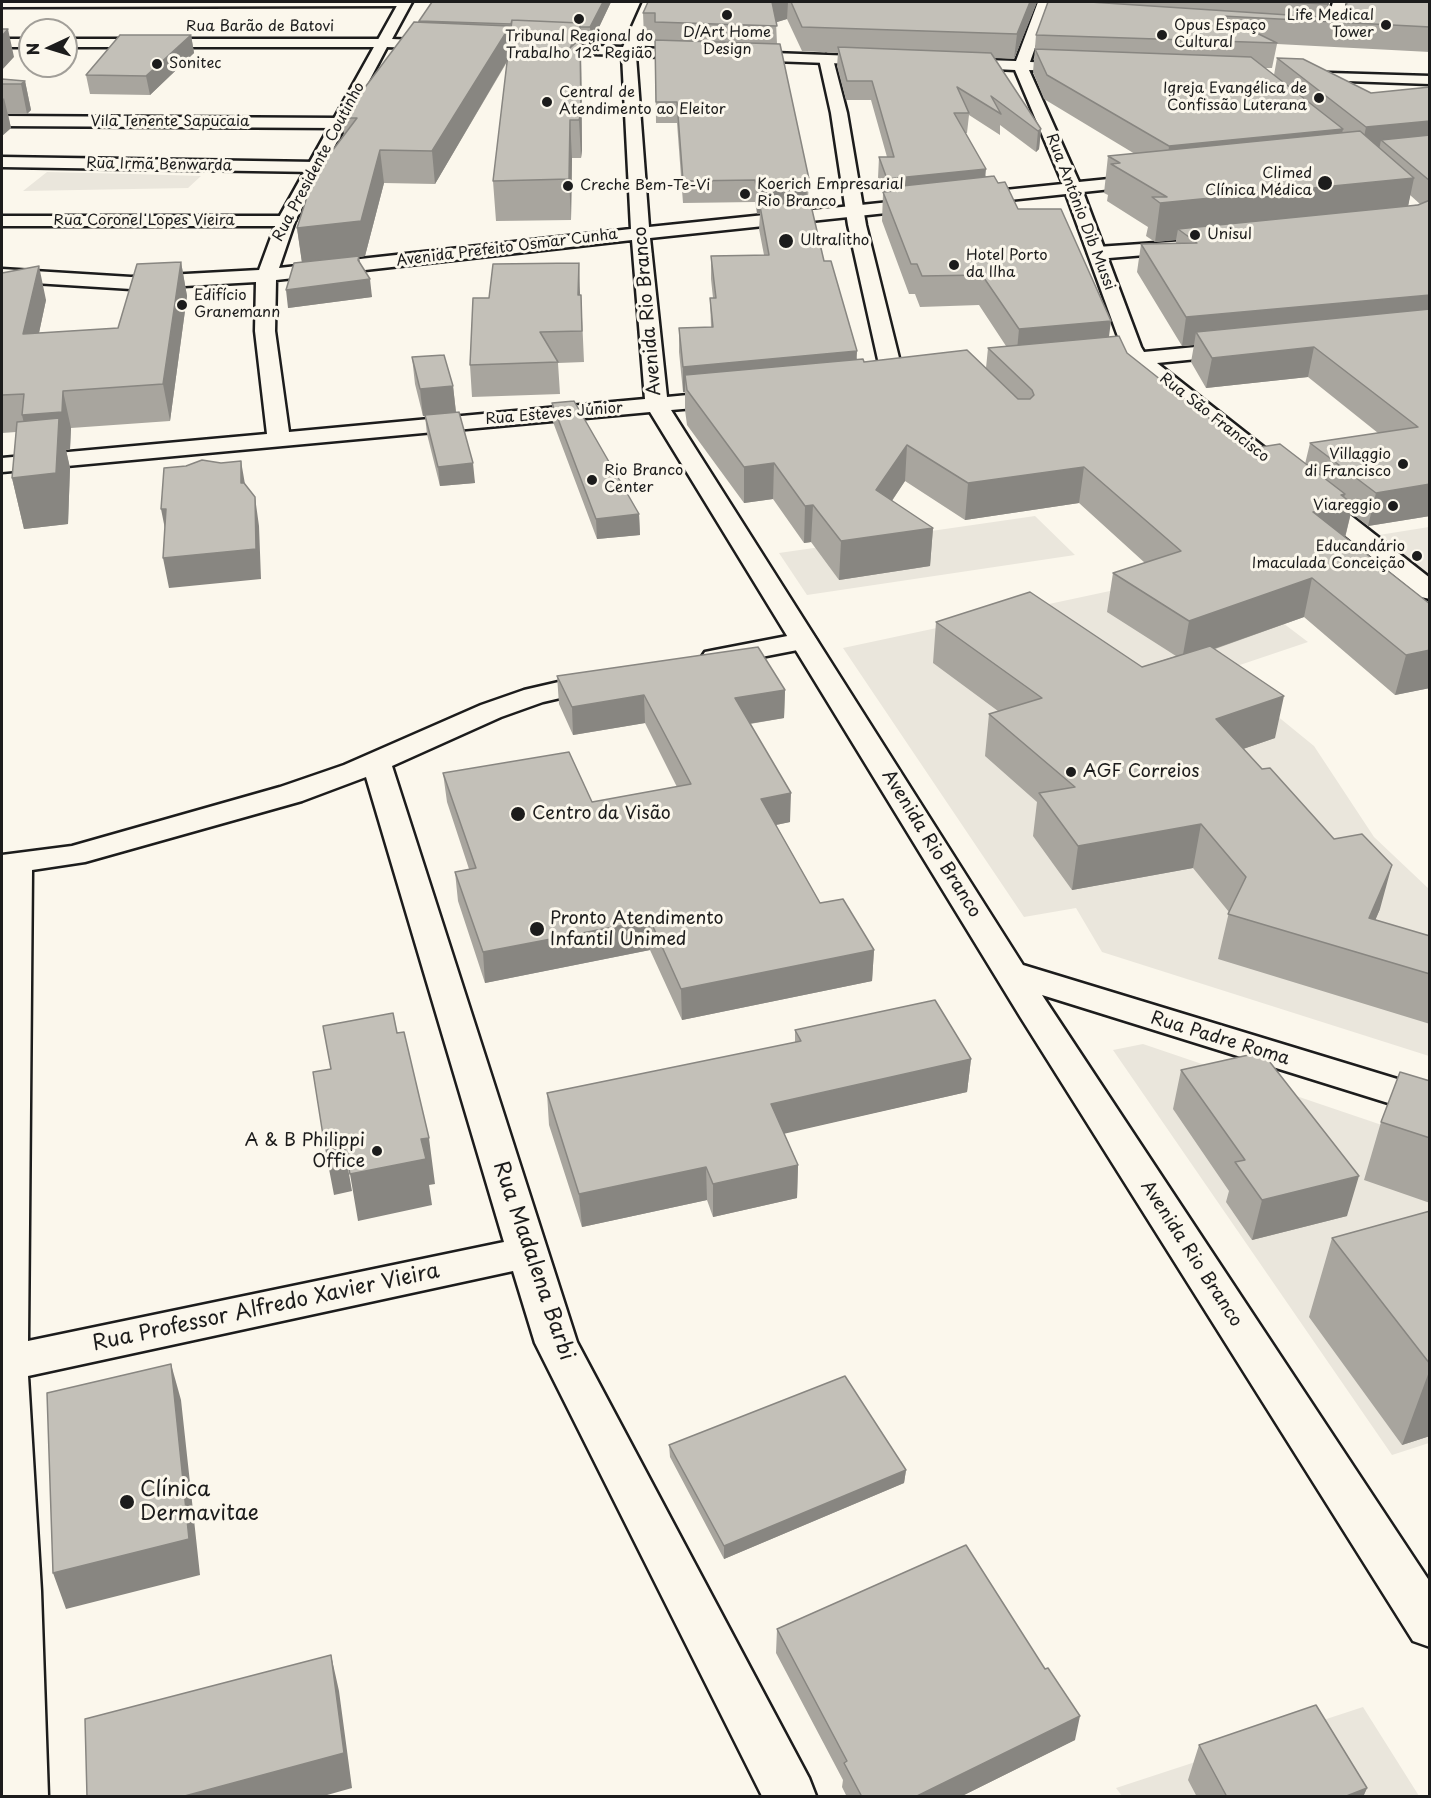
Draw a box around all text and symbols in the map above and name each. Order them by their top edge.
place label: Life Medical Tower [1287,7,1374,42]
marker: D/Art Home Design [720,8,734,22]
marker: Tribunal Regional do Trabalho 12ª Região [572,12,586,26]
place label: Opus Espaço Cultural [1174,17,1266,52]
north arrow [18,18,78,78]
street label: Rua Barão de Batovi [186,18,334,36]
marker: Life Medical Tower [1379,18,1393,32]
place label: D/Art Home Design [683,24,771,59]
place label: Tribunal Regional do Trabalho 12ª Região [505,28,653,63]
marker: Opus Espaço Cultural [1155,28,1169,42]
text: N [20,42,44,56]
place label: Sonitec [169,55,221,73]
marker: Sonitec [150,57,164,71]
street label: Rua Presidente Coutinho [269,79,369,245]
place label: Igreja Evangélica de Confissão Luterana [1163,80,1307,115]
place label: Central de Atendimento ao Eleitor [559,84,726,119]
marker: Igreja Evangélica de Confissão Luterana [1312,91,1326,105]
marker: Central de Atendimento ao Eleitor [540,95,554,109]
street label: Vila Tenente Sapucaia [90,113,250,131]
street label: Rua Antônio Dib Mussi [1042,131,1118,293]
street label: Rua Irmã Benwarda [86,155,232,175]
place label: Climed Clínica Médica [1205,165,1312,200]
marker: Climed Clínica Médica [1316,174,1334,192]
place label: Koerich Empresarial Rio Branco [757,176,904,211]
place label: Creche Bem-Te-Vi [580,177,710,195]
marker: Creche Bem-Te-Vi [561,179,575,193]
marker: Koerich Empresarial Rio Branco [738,187,752,201]
street label: Rua Coronel Lopes Vieira [53,212,235,230]
street label: Avenida Rio Branco [630,225,666,397]
street label: Avenida Prefeito Osmar Cunha [395,226,619,270]
place label: Unisul [1207,226,1252,244]
marker: Unisul [1188,228,1202,242]
marker: Ultralitho [777,232,795,250]
place label: Ultralitho [800,232,869,250]
place label: Hotel Porto da Ilha [966,247,1048,282]
marker: Hotel Porto da Ilha [947,258,961,272]
place label: Edifício Granemann [194,287,280,322]
marker: Edifício Granemann [175,298,189,312]
street label: Rua São Francisco [1156,370,1272,466]
street label: Rua Esteves Júnior [485,399,623,429]
place label: Villaggio di Francisco [1304,446,1391,481]
marker: Villaggio di Francisco [1396,457,1410,471]
place label: Rio Branco Center [604,462,683,497]
marker: Rio Branco Center [585,473,599,487]
place label: Viareggio [1313,497,1381,515]
marker: Viareggio [1386,499,1400,513]
place label: Educandário Imaculada Conceição [1252,538,1405,573]
marker: Educandário Imaculada Conceição [1410,549,1424,563]
place label: AGF Correios [1083,761,1200,783]
marker: AGF Correios [1064,765,1078,779]
street label: Avenida Rio Branco [877,766,985,922]
place label: Centro da Visão [532,803,671,825]
marker: Centro da Visão [509,805,527,823]
place label: Pronto Atendimento Infantil Unimed [550,908,724,950]
marker: Pronto Atendimento Infantil Unimed [528,920,546,938]
street label: Rua Padre Roma [1148,1008,1292,1070]
place label: A & B Philippi Office [245,1130,365,1172]
marker: A & B Philippi Office [370,1144,384,1158]
street label: Rua Madalena Barbi [487,1158,579,1364]
street label: Avenida Rio Branco [1136,1177,1246,1331]
street label: Rua Professor Alfredo Xavier Vieira [90,1259,442,1357]
place label: Clínica Dermavitae [140,1477,259,1527]
marker: Clínica Dermavitae [118,1493,136,1511]

